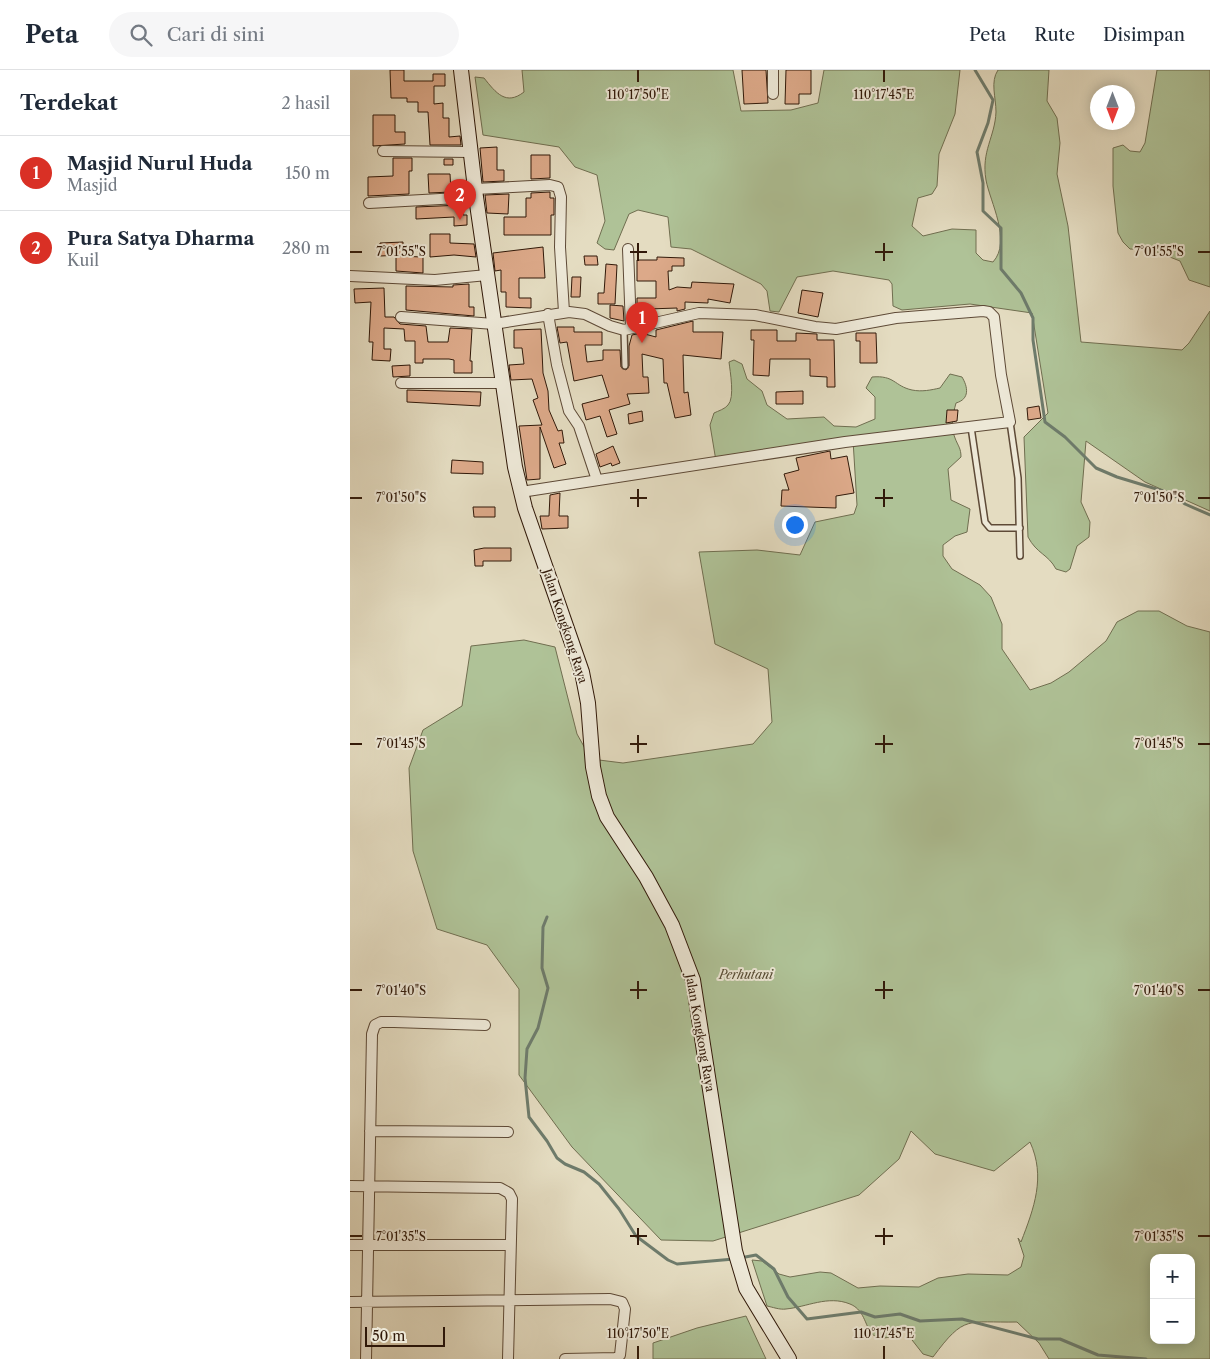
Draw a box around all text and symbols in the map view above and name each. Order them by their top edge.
search box [109,12,459,57]
text: Peta [25,20,79,49]
icon: search [127,21,155,49]
text: Cari di sini [167,23,264,46]
text: Peta [969,24,1006,46]
text: Rute [1034,24,1075,46]
text: Disimpan [1103,24,1185,46]
north arrow [1090,85,1135,130]
text: 110°17'50"E [607,87,669,102]
text: 110°17'45"E [854,87,914,102]
text: Terdekat [20,90,118,115]
text: 2 hasil [281,93,330,113]
text: Masjid Nurul Huda [67,152,253,175]
text: 1 [32,163,40,183]
text: 150 m [285,163,330,183]
text: Masjid [67,175,118,195]
pin: 2 [444,179,476,220]
text: Pura Satya Dharma [67,227,254,250]
text: 2 [31,238,41,258]
text: 280 m [282,238,330,258]
text: 7°01'55"S [376,244,426,259]
text: 7°01'55"S [1134,244,1184,259]
text: Kuil [67,250,99,270]
pin: 1 [626,302,658,343]
text: 7°01'50"S [376,490,426,505]
text: 7°01'50"S [1134,490,1184,505]
your location [782,512,808,538]
street label: Jalan Kongkong Raya [539,565,591,686]
text: 7°01'45"S [376,736,426,751]
text: 7°01'45"S [1134,736,1184,751]
park label: Perhutani [718,967,774,982]
street label: Jalan Kongkong Raya [682,971,718,1094]
text: 7°01'40"S [376,983,426,998]
text: 7°01'40"S [1134,983,1184,998]
text: 7°01'35"S [376,1229,426,1244]
text: 7°01'35"S [1134,1229,1184,1244]
map controls [1150,1254,1195,1344]
button: + [1150,1254,1195,1299]
button: − [1150,1299,1195,1344]
scale bar [365,1324,445,1347]
text: 110°17'50"E [607,1326,669,1341]
text: 110°17'45"E [854,1326,914,1341]
text: 50 m [372,1327,405,1345]

